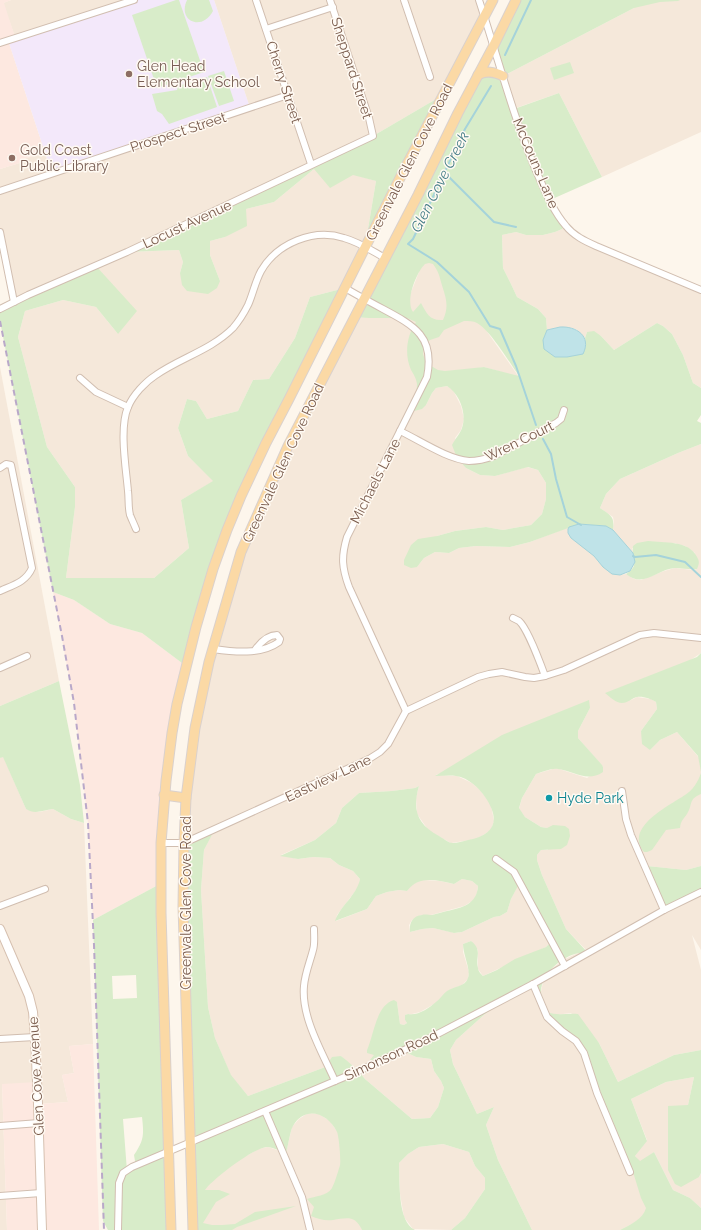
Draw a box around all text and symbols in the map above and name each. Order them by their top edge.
street label: Sheppard Street [328,15,376,121]
street label: Cherry Street [263,39,305,125]
place label: Glen Head Elementary School [137,58,260,90]
marker: Glen Head Elementary School [124,69,134,79]
street label: Greenvale Glen Cove Road [362,81,456,243]
street label: Prospect Street [128,109,228,155]
street label: McCouns Lane [510,115,562,211]
water label: Glen Cove Creek [407,129,473,235]
place label: Gold Coast Public Library [20,142,109,174]
marker: Gold Coast Public Library [7,153,17,163]
street label: Locust Avenue [140,196,234,252]
street label: Greenvale Glen Cove Road [239,381,327,545]
street label: Wren Court [482,417,556,465]
street label: Michaels Lane [347,436,403,526]
street label: Eastview Lane [283,751,373,805]
place label: Hyde Park [557,790,624,806]
marker: Hyde Park [544,793,554,803]
street label: Greenvale Glen Cove Road [178,816,194,990]
street label: Glen Cove Avenue [25,1016,47,1136]
street label: Simonson Road [342,1026,440,1084]

